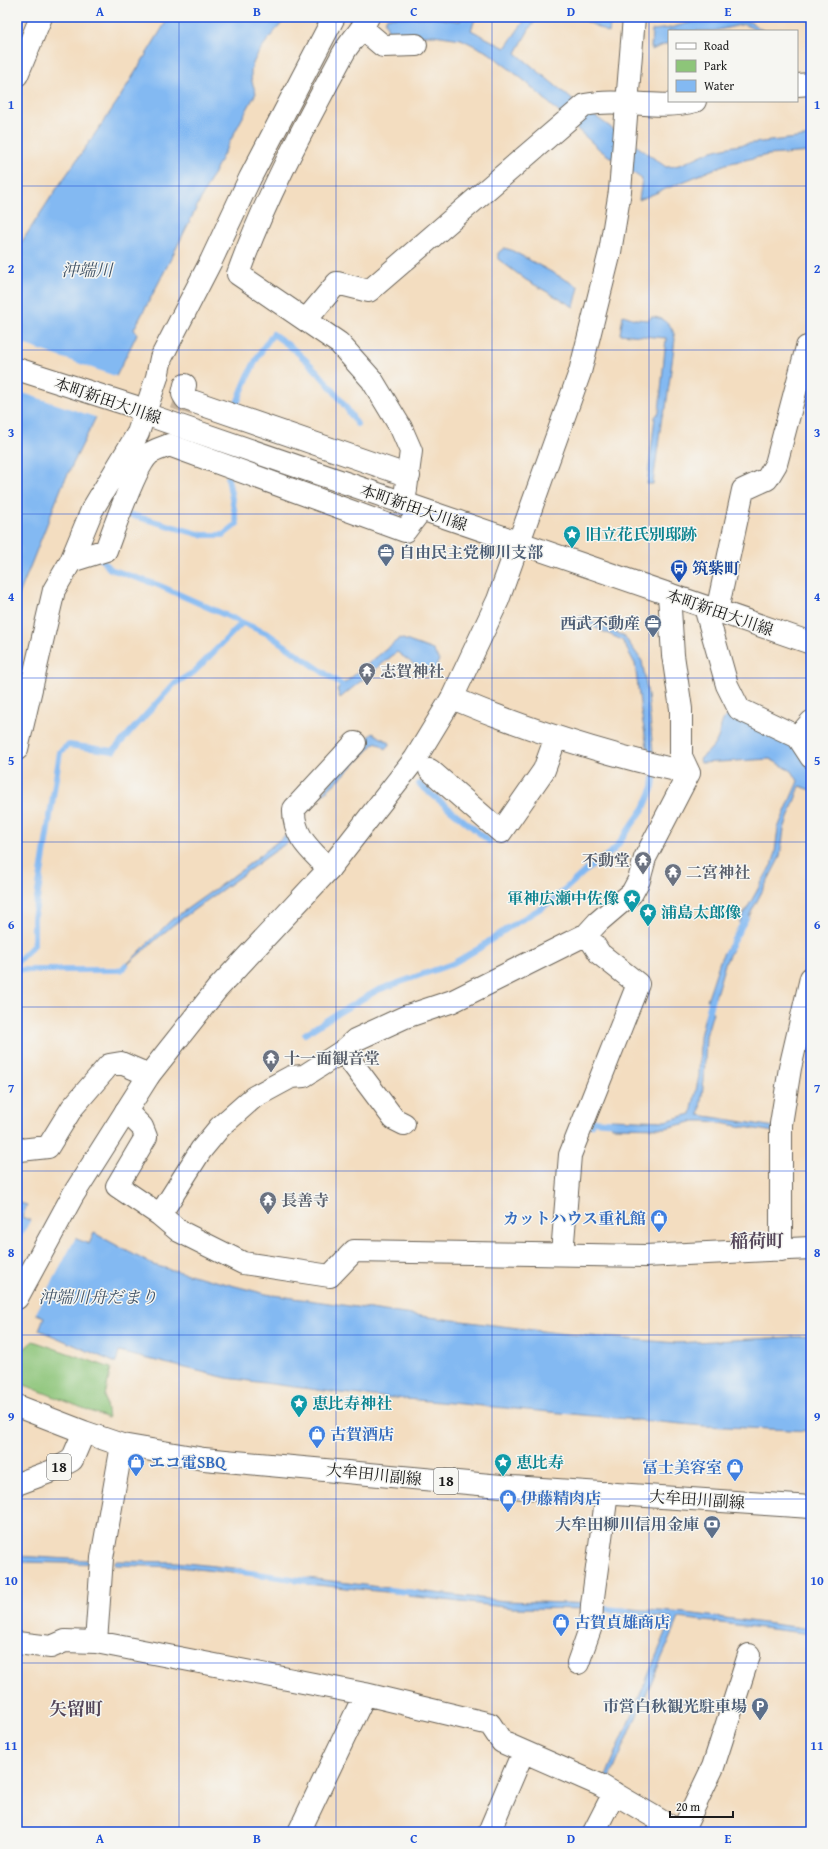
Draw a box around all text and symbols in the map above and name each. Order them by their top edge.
text: A [96,2,105,21]
text: B [253,2,261,21]
text: C [410,2,418,21]
text: D [567,2,575,21]
text: E [725,2,732,21]
legend [668,30,798,102]
text: Road [704,37,730,54]
text: Park [704,57,728,74]
text: Water [704,77,734,94]
text: 1 [8,95,14,114]
text: 1 [814,95,820,114]
water label: 沖端川 [62,257,114,282]
text: 2 [8,259,15,278]
text: 2 [814,259,821,278]
street label: 本町新田大川線 [51,370,165,430]
text: 3 [8,423,14,442]
text: 3 [814,423,820,442]
street label: 本町新田大川線 [357,477,471,537]
place label: 旧立花氏別邸跡 [585,522,697,546]
place icon: 旧立花氏別邸跡 [562,524,582,549]
place label: 自由民主党柳川支部 [399,540,544,564]
office icon: 自由民主党柳川支部 [376,542,396,567]
place label: 筑紫町 [692,556,740,580]
bus stop icon: 筑紫町 [669,558,689,583]
street label: 本町新田大川線 [663,582,777,642]
text: 4 [8,587,15,606]
text: 4 [814,587,821,606]
place label: 西武不動産 [560,611,640,635]
office icon: 西武不動産 [643,613,663,638]
place label: 志賀神社 [380,659,444,683]
temple icon: 志賀神社 [357,661,377,686]
text: 5 [8,751,15,770]
text: 5 [814,751,821,770]
place label: 不動堂 [582,848,630,872]
temple icon: 不動堂 [633,850,653,875]
place label: 二宮神社 [686,860,750,884]
temple icon: 二宮神社 [663,862,683,887]
place label: 軍神広瀬中佐像 [507,886,619,910]
place icon: 軍神広瀬中佐像 [622,888,642,913]
place label: 浦島太郎像 [661,900,741,924]
place icon: 浦島太郎像 [638,902,658,927]
text: 6 [8,915,15,934]
text: 6 [814,915,821,934]
place label: 十一面観音堂 [284,1046,380,1070]
temple icon: 十一面観音堂 [261,1048,281,1073]
text: 7 [8,1079,15,1098]
text: 7 [814,1079,821,1098]
place label: 長善寺 [281,1188,329,1212]
temple icon: 長善寺 [258,1190,278,1215]
place label: カットハウス重礼館 [503,1206,646,1230]
shop icon: カットハウス重礼館 [649,1208,669,1233]
district label: 稲荷町 [730,1227,784,1254]
text: 8 [8,1243,15,1262]
text: 8 [814,1243,821,1262]
water label: 沖端川舟だまり [39,1284,158,1309]
place label: 恵比寿神社 [312,1391,392,1415]
place icon: 恵比寿神社 [289,1393,309,1418]
text: 9 [8,1407,15,1426]
text: 9 [814,1407,821,1426]
place label: 古賀酒店 [330,1422,394,1446]
shop icon: 古賀酒店 [307,1424,327,1449]
place label: エコ電SBQ [149,1450,227,1474]
place label: 恵比寿 [516,1450,564,1474]
shop icon: エコ電SBQ [126,1452,146,1477]
place icon: 恵比寿 [493,1452,513,1477]
road number: 18 [47,1454,71,1480]
place label: 冨士美容室 [642,1455,722,1479]
street label: 大牟田川副線 [325,1457,423,1491]
shop icon: 冨士美容室 [725,1457,745,1482]
road number: 18 [434,1468,458,1494]
street label: 大牟田川副線 [648,1484,746,1514]
place label: 伊藤精肉店 [521,1486,601,1510]
shop icon: 伊藤精肉店 [498,1488,518,1513]
place label: 大牟田柳川信用金庫 [555,1512,699,1536]
bank icon: 大牟田柳川信用金庫 [702,1514,722,1539]
text: 10 [4,1571,18,1590]
text: 10 [810,1571,824,1590]
place label: 古賀貞雄商店 [574,1610,670,1634]
shop icon: 古賀貞雄商店 [551,1612,571,1637]
place label: 市営白秋観光駐車場 [603,1694,747,1718]
district label: 矢留町 [49,1695,103,1722]
parking icon: 市営白秋観光駐車場 [750,1696,770,1721]
text: 11 [4,1736,18,1755]
text: 11 [810,1736,824,1755]
scale bar [670,1793,733,1819]
text: 20 m [676,1798,700,1815]
text: A [96,1829,105,1848]
text: B [253,1829,261,1848]
text: C [410,1829,418,1848]
text: D [567,1829,575,1848]
text: E [725,1829,732,1848]

